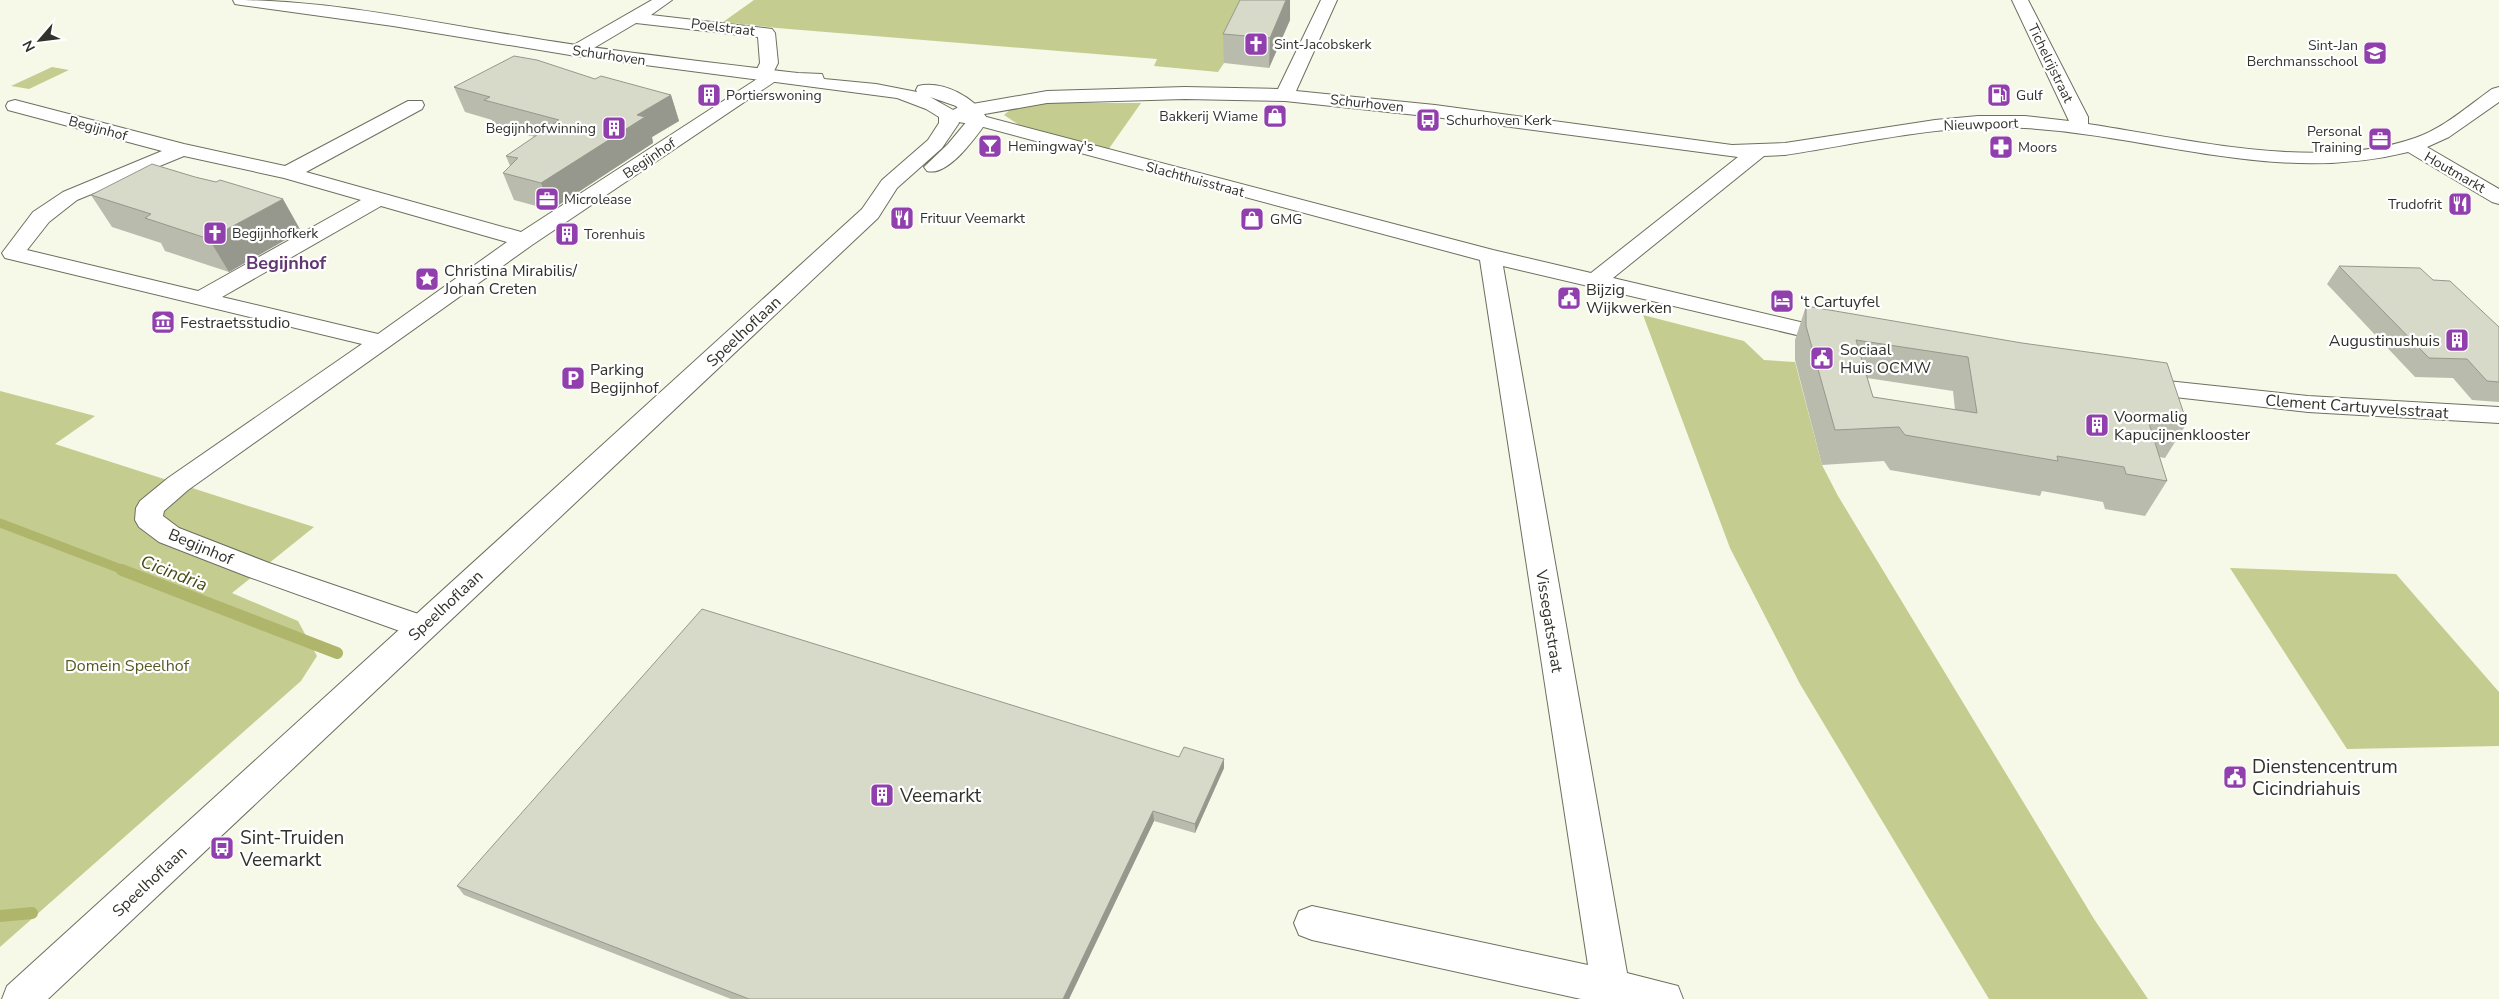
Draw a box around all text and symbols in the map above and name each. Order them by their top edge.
street label: Poelstraat [690,14,756,41]
north arrow [15,15,65,65]
street label: Tichelrijstraat [2023,21,2078,106]
church icon: Sint-Jacobskerk [1243,31,1269,57]
place label: Sint-Jacobskerk [1274,35,1372,54]
place label: Sint-Jan Berchmansschool [2247,36,2359,71]
text: N [18,37,40,55]
school or university icon: Sint-Jan Berchmansschool [2362,40,2388,66]
street label: Schurhoven [571,41,647,70]
building icon: Portierswoning [696,82,722,108]
fuel station icon: Gulf [1986,82,2012,108]
place label: Portierswoning [726,86,822,105]
place label: Gulf [2016,86,2043,105]
street label: Schurhoven [1329,90,1405,117]
shop icon: Bakkerij Wiame [1262,103,1288,129]
place label: Bakkerij Wiame [1159,107,1258,126]
bus stop icon: Schurhoven Kerk [1415,107,1441,133]
place label: Schurhoven Kerk [1446,111,1553,130]
street label: Begijnhof [66,112,130,146]
street label: Nieuwpoort [1943,114,2019,135]
building icon: Begijnhofwinning [601,115,627,141]
place label: Begijnhofwinning [486,119,596,138]
place label: Personal Training [2307,122,2363,157]
office icon: Personal Training [2367,126,2393,152]
bar icon: Hemingway's [977,133,1003,159]
street label: Begijnhof [619,134,680,183]
pharmacy icon: Moors [1988,134,2014,160]
place label: Hemingway's [1008,137,1094,156]
place label: Moors [2018,138,2057,157]
street label: Houtmarkt [2421,147,2489,198]
street label: Slachthuisstraat [1143,157,1246,202]
office icon: Microlease [534,186,560,212]
place label: Microlease [564,190,632,209]
restaurant icon: Trudofrit [2447,191,2473,217]
place label: Trudofrit [2388,195,2442,214]
restaurant icon: Frituur Veemarkt [889,205,915,231]
shop icon: GMG [1239,206,1265,232]
place label: Frituur Veemarkt [920,209,1025,228]
place label: GMG [1270,210,1302,229]
church icon: Begijnhofkerk [202,220,228,246]
building icon: Torenhuis [554,221,580,247]
place label: Begijnhofkerk [232,224,319,243]
place label: Torenhuis [584,225,646,244]
district label: Begijnhof [246,251,327,275]
place label: Christina Mirabilis/ Johan Creten [443,260,578,300]
place icon: Christina Mirabilis/ Johan Creten [414,266,440,292]
place label: Bijzig Wijkwerken [1586,279,1672,319]
public building icon: Bijzig Wijkwerken [1556,285,1582,311]
hotel icon: ‘t Cartuyfel [1769,288,1795,314]
street label: Speelhoflaan [701,291,786,372]
place label: ‘t Cartuyfel [1800,291,1880,313]
museum icon: Festraetsstudio [150,309,176,335]
place label: Festraetsstudio [180,312,290,334]
building icon: Augustinushuis [2444,327,2470,353]
place label: Augustinushuis [2329,330,2440,352]
place label: Sociaal Huis OCMW [1840,339,1931,379]
public building icon: Sociaal Huis OCMW [1809,345,1835,371]
place label: Parking Begijnhof [590,359,659,399]
parking icon: Parking Begijnhof [560,365,586,391]
street label: Clement Cartuyvelsstraat [2265,390,2450,424]
place label: Voormalig Kapucijnenklooster [2113,406,2250,446]
building icon: Voormalig Kapucijnenklooster [2084,412,2110,438]
street label: Begijnhof [165,523,237,571]
water label: Cicindria [137,549,211,597]
street label: Speelhoflaan [403,565,488,646]
street label: Vissegatstraat [1530,567,1568,674]
park label: Domein Speelhof [65,655,190,677]
place label: Dienstencentrum Cicindriahuis [2252,754,2398,802]
public building icon: Dienstencentrum Cicindriahuis [2222,764,2248,790]
building icon: Veemarkt [869,782,895,808]
place label: Veemarkt [899,783,982,809]
place label: Sint-Truiden Veemarkt [239,825,344,873]
bus stop icon: Sint-Truiden Veemarkt [209,835,235,861]
street label: Speelhoflaan [107,841,192,922]

